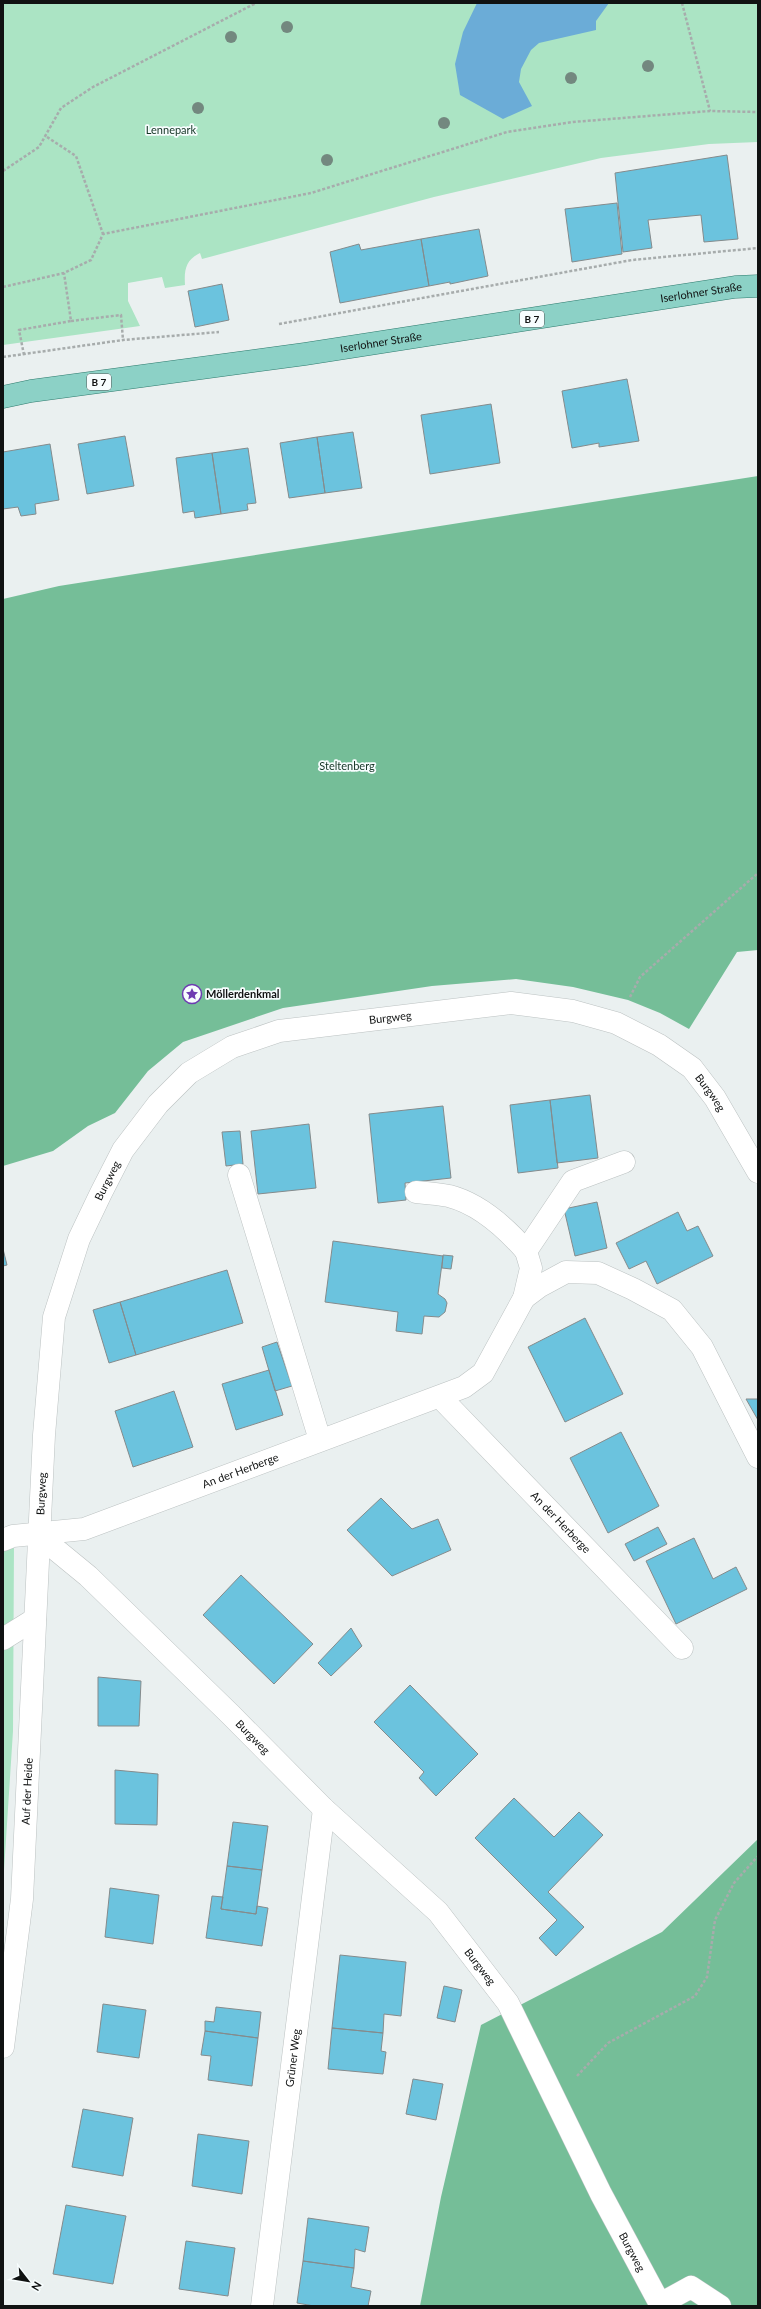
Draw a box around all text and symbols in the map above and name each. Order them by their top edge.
park label: Lennepark [146,123,197,136]
street label: Iserlohner Straße [659,280,742,305]
road number: B 7 [520,311,544,327]
street label: Iserlohner Straße [339,329,423,354]
road number: B 7 [87,374,111,390]
park label: Steltenberg [319,759,375,772]
place icon: Möllerdenkmal [181,983,203,1005]
place label: Möllerdenkmal [206,987,280,1000]
street label: Burgweg [368,1008,413,1026]
street label: Burgweg [693,1071,728,1114]
street label: Burgweg [91,1158,123,1202]
street label: An der Herberge [200,1450,280,1490]
street label: Burgweg [33,1472,48,1515]
street label: An der Herberge [529,1488,594,1555]
street label: Burgweg [233,1717,273,1757]
street label: Auf der Heide [19,1757,35,1825]
street label: Burgweg [462,1945,499,1988]
street label: Grüner Weg [282,2028,303,2088]
street label: Burgweg [617,2230,649,2274]
north arrow [8,2261,48,2301]
text: N [29,2279,45,2293]

